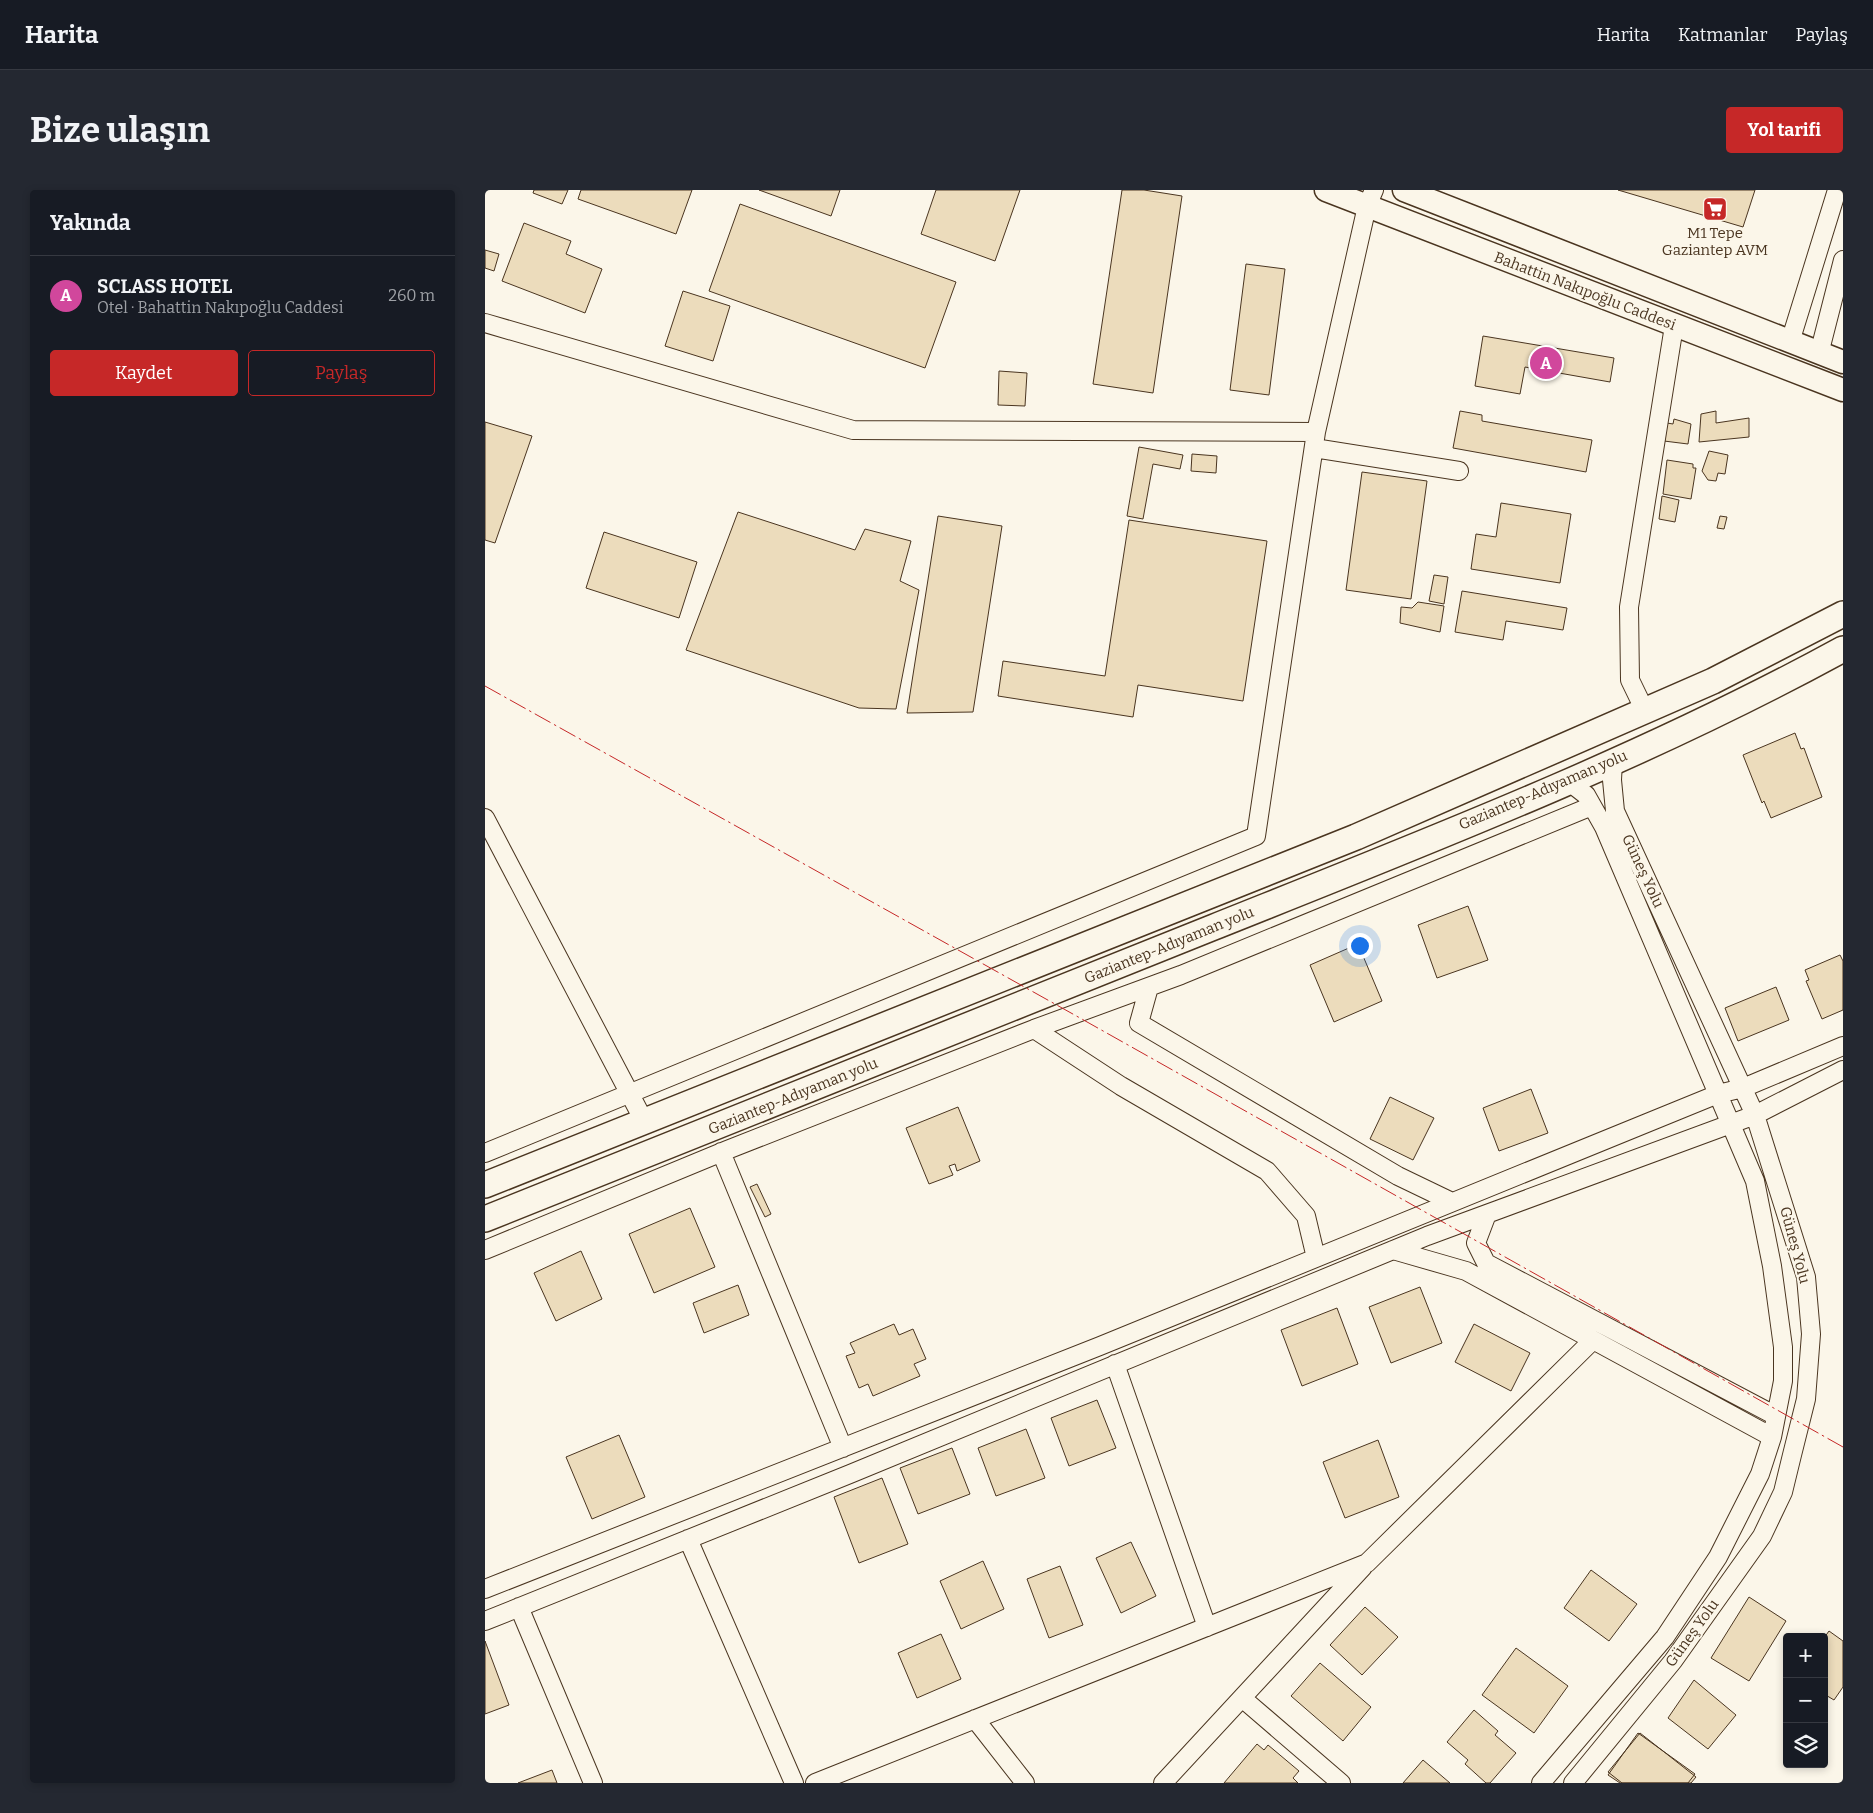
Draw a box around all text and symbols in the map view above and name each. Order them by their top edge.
text: Harita [25,21,99,49]
text: Harita [1597,24,1650,46]
text: Katmanlar [1678,24,1767,46]
text: Paylaş [1795,24,1848,46]
button: Yol tarifi [1726,107,1843,153]
text: Bize ulaşın [30,109,210,151]
supermarket icon: M1 Tepe Gaziantep AVM [1702,196,1728,222]
text: Yakında [50,210,131,236]
place label: M1 Tepe Gaziantep AVM [1662,224,1768,259]
street label: Bahattin Nakıpoğlu Caddesi [1492,248,1679,334]
text: SCLASS HOTEL [97,275,232,298]
text: A [60,286,72,305]
text: 260 m [388,286,435,305]
text: Otel · Bahattin Nakıpoğlu Caddesi [97,298,343,317]
pin: A [1530,344,1562,382]
button: Kaydet [50,350,238,396]
button: Paylaş [248,350,435,396]
street label: Gaziantep-Adıyaman yolu [1456,746,1630,834]
street label: Güneş Yolu [1618,831,1668,911]
street label: Gaziantep-Adıyaman yolu [1082,903,1256,987]
your location [1347,933,1373,959]
street label: Gaziantep-Adıyaman yolu [706,1054,880,1138]
street label: Güneş Yolu [1776,1205,1814,1285]
street label: Güneş Yolu [1662,1596,1722,1670]
map controls [1783,1633,1828,1768]
button: + [1783,1633,1828,1678]
button: − [1783,1678,1828,1723]
button: layers [1783,1723,1828,1768]

